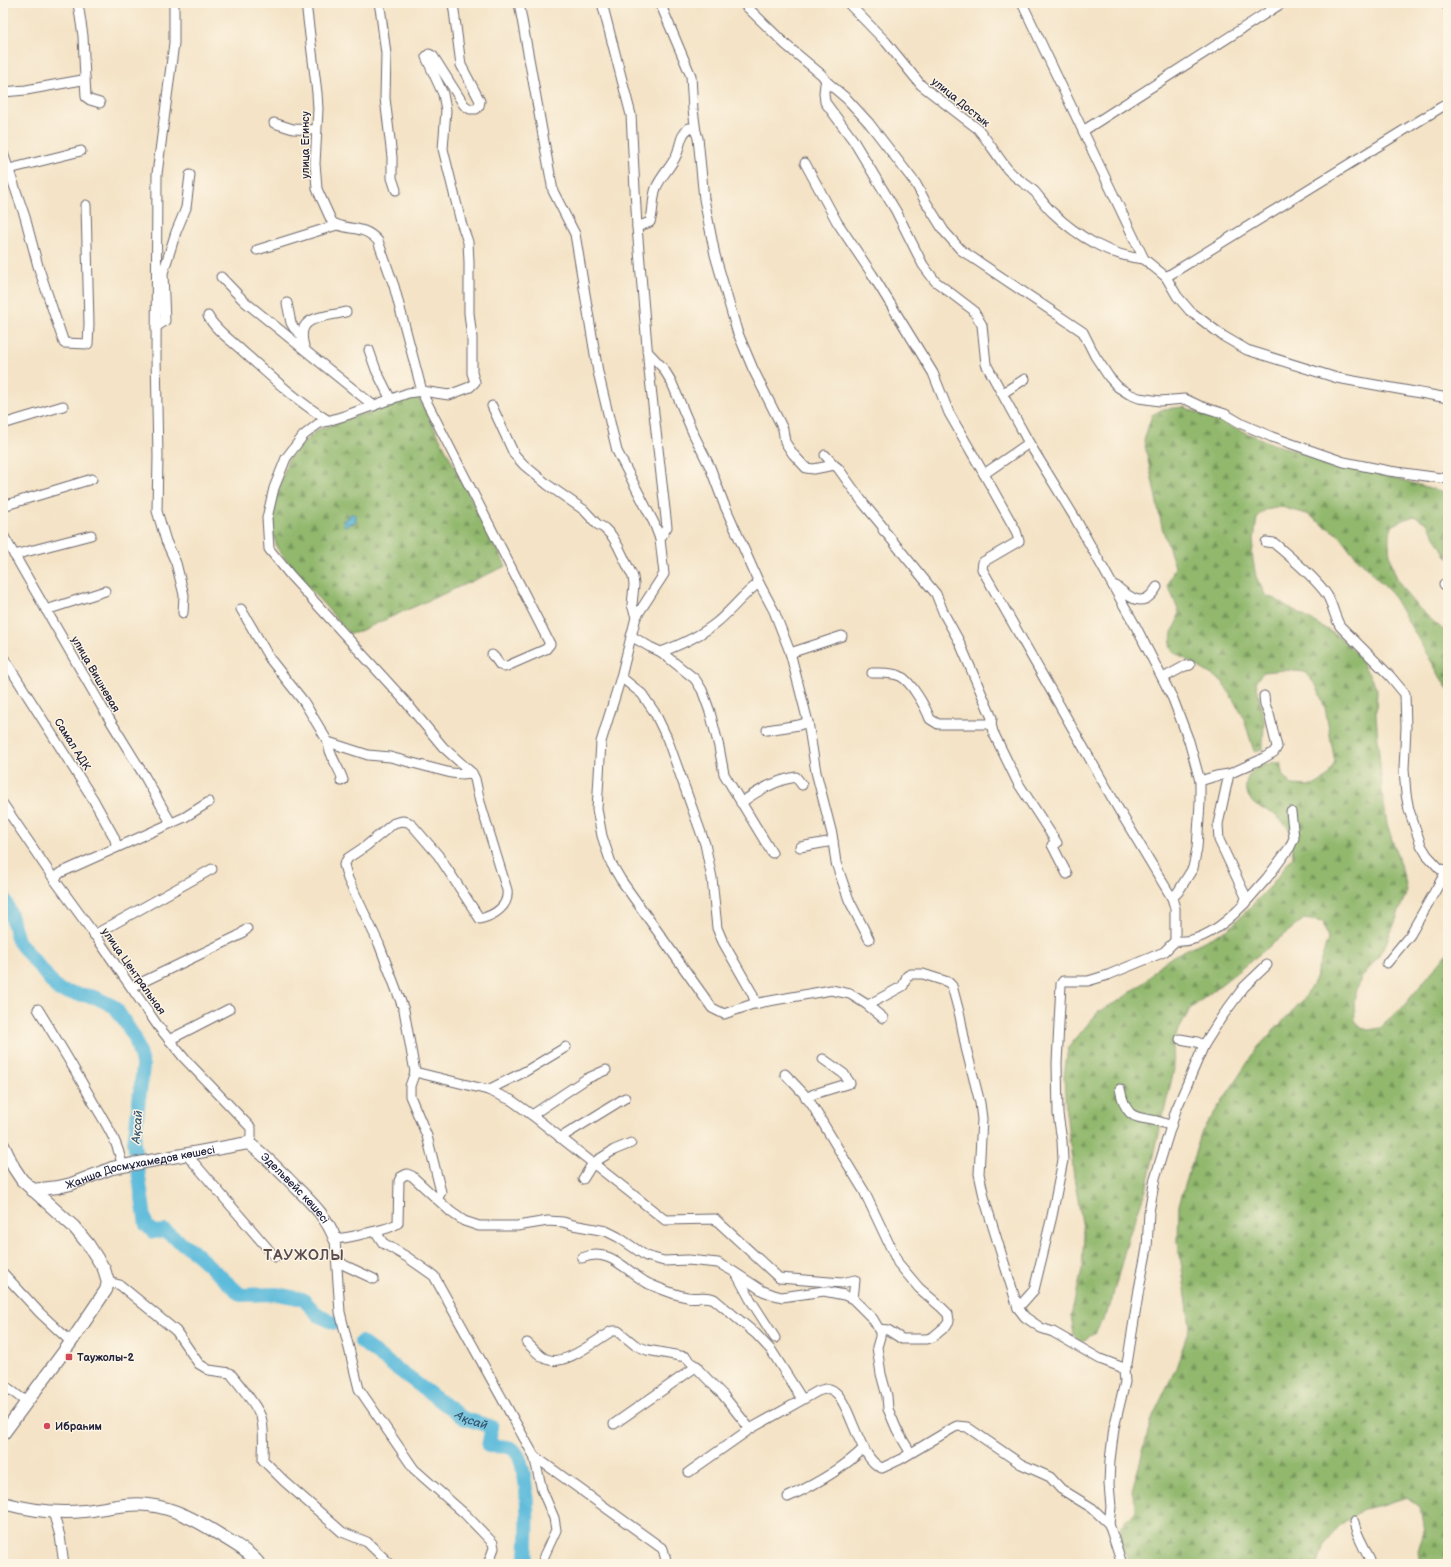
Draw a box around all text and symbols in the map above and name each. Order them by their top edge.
street label: улица Достык [929,75,993,130]
street label: улица Егинсу [299,111,312,179]
street label: улица Вишневая [69,634,123,715]
street label: Самал АДК [52,716,94,773]
street label: улица Центральная [99,926,168,1017]
water label: Ақсай [128,1110,146,1145]
street label: Жанша Досмұхамедов көшесі [64,1143,216,1192]
street label: Эдельвейс көшесі [258,1150,332,1226]
district label: ТАУЖОЛЫ [263,1246,345,1265]
place label: Таужолы-2 [77,1351,135,1364]
marker: Таужолы-2 [64,1352,74,1362]
water label: Ақсай [451,1407,489,1433]
place label: Ибраһим [55,1420,102,1433]
marker: Ибраһим [42,1421,52,1431]

